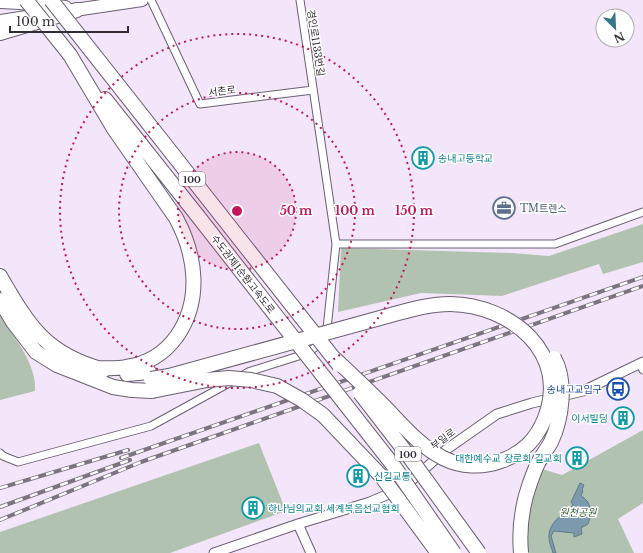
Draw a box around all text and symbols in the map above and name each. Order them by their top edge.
scale bar [10,8,128,34]
north arrow [595,8,635,48]
street label: 경인로1133번길 [304,9,328,77]
text: 100 m [16,14,55,29]
text: N [611,29,627,46]
street label: 서촌로 [208,83,236,99]
building icon: 송내고등학교 [410,145,436,171]
place label: 송내고등학교 [438,152,493,165]
road number: 100 [179,172,205,186]
office icon: TM트렌스 [491,195,517,221]
place label: TM트렌스 [520,202,567,215]
text: 50 m [280,203,313,218]
text: 100 m [335,203,376,218]
text: 150 m [395,203,434,218]
centre of rings [230,204,244,218]
street label: 수도권제1순환고속도로 [208,232,278,316]
bus stop icon: 송내고교입구 [605,376,631,402]
place label: 송내고교입구 [547,383,602,396]
building icon: 이서빌딩 [610,405,636,431]
place label: 이서빌딩 [571,412,608,425]
street label: 부일로 [428,426,458,452]
building icon: 대한예수교 장로회 길교회 [564,445,590,471]
road number: 100 [395,447,421,461]
place label: 대한예수교 장로회 길교회 [455,452,562,465]
building icon: 신길교통 [345,463,371,489]
place label: 신길교통 [374,470,411,483]
building icon: 하나님의교회 세계복음선교협회 [240,495,266,521]
place label: 하나님의교회 세계복음선교협회 [268,502,400,515]
park label: 원천공원 [560,506,597,519]

